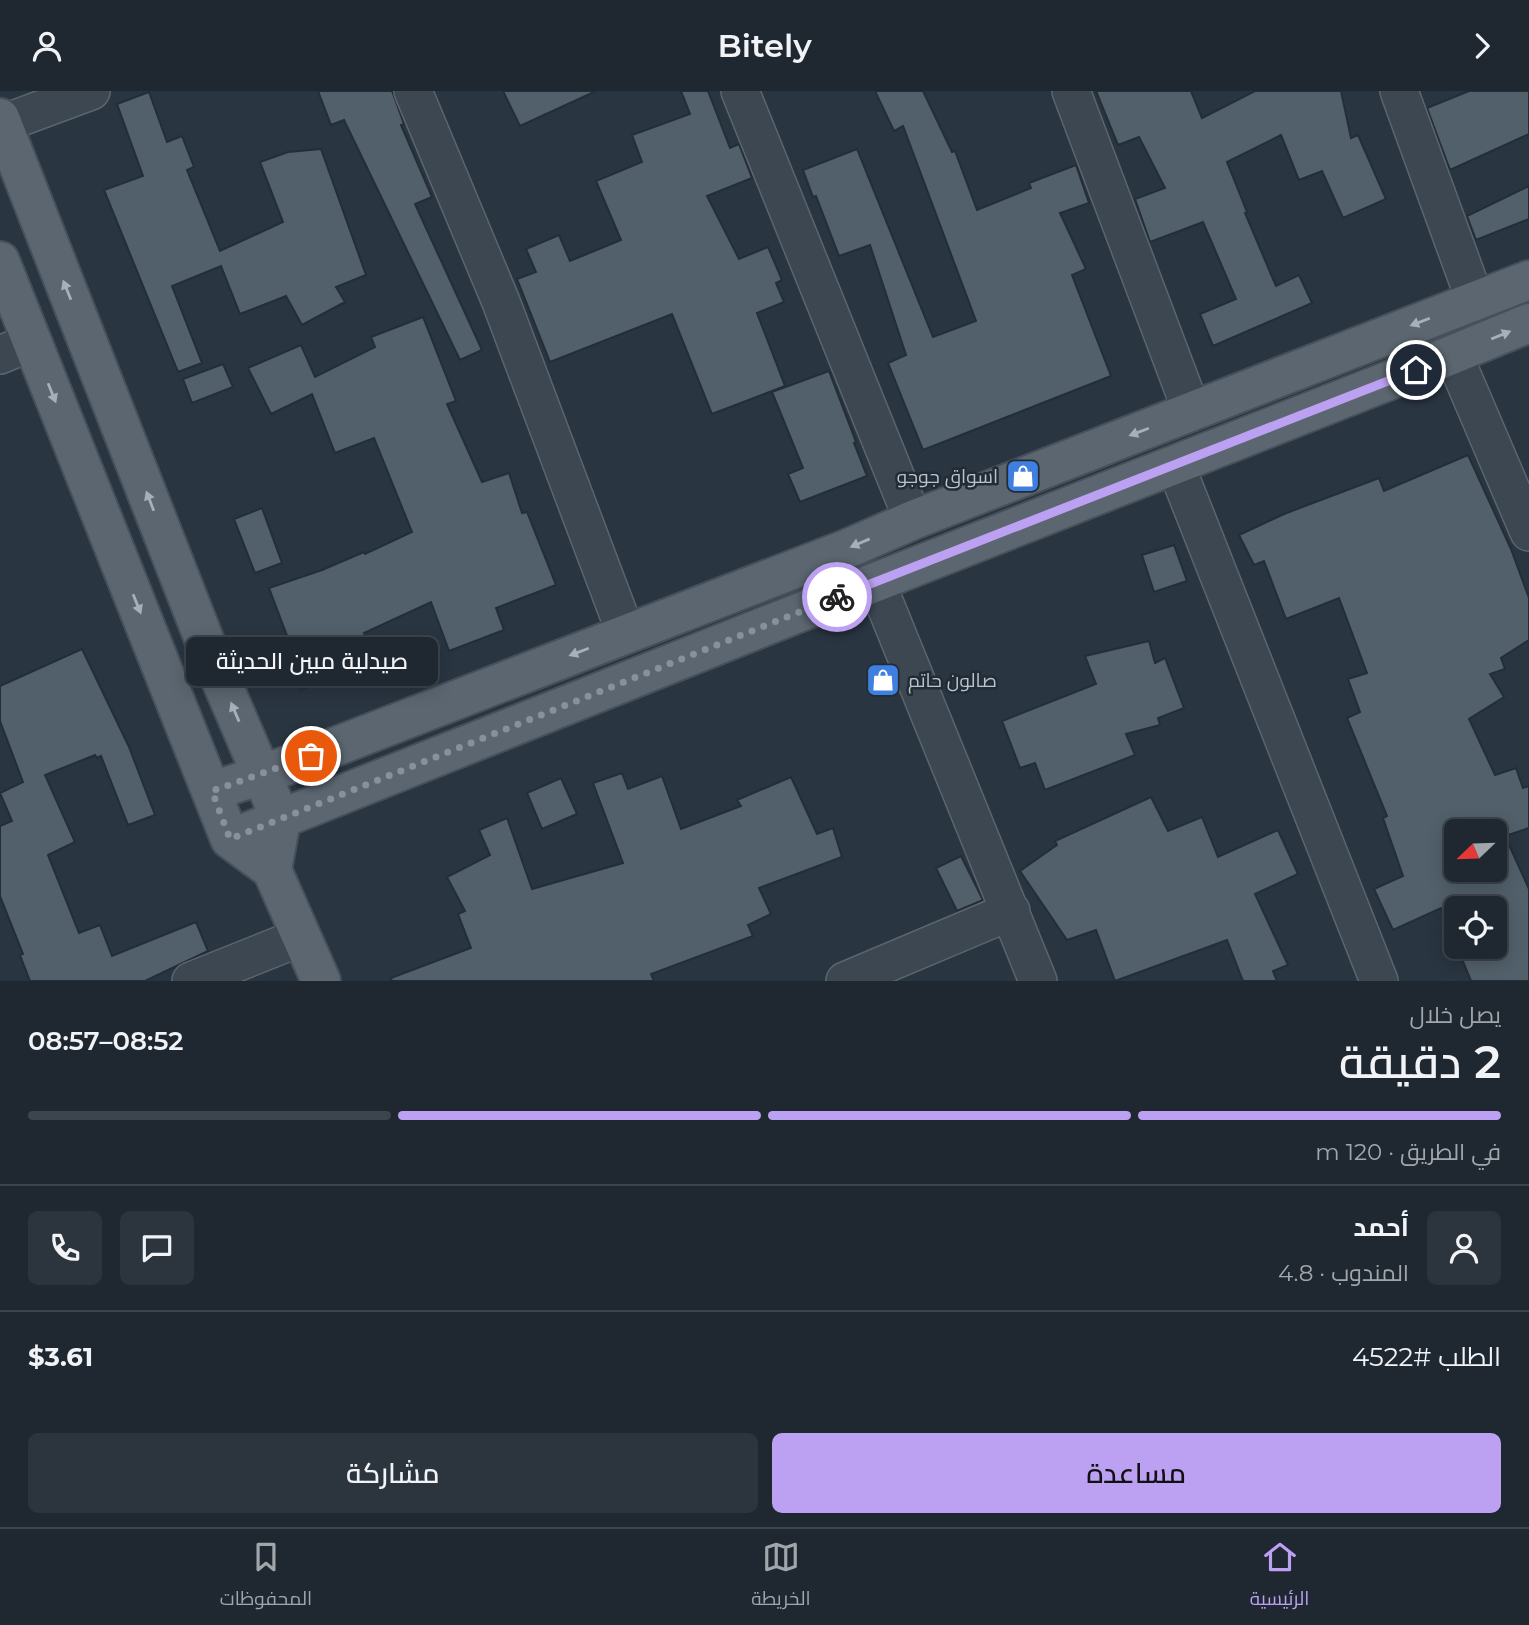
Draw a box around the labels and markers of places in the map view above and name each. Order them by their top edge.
pin [1386,340,1446,400]
shop icon: اسواق جوجو [1004,457,1042,495]
place label: اسواق جوجو [897,465,998,489]
callout: صيدلية مبين الحديثة [185,637,437,686]
shop icon: صالون حاتم [864,661,902,699]
place label: صالون حاتم [908,669,997,694]
pin [281,726,341,786]

